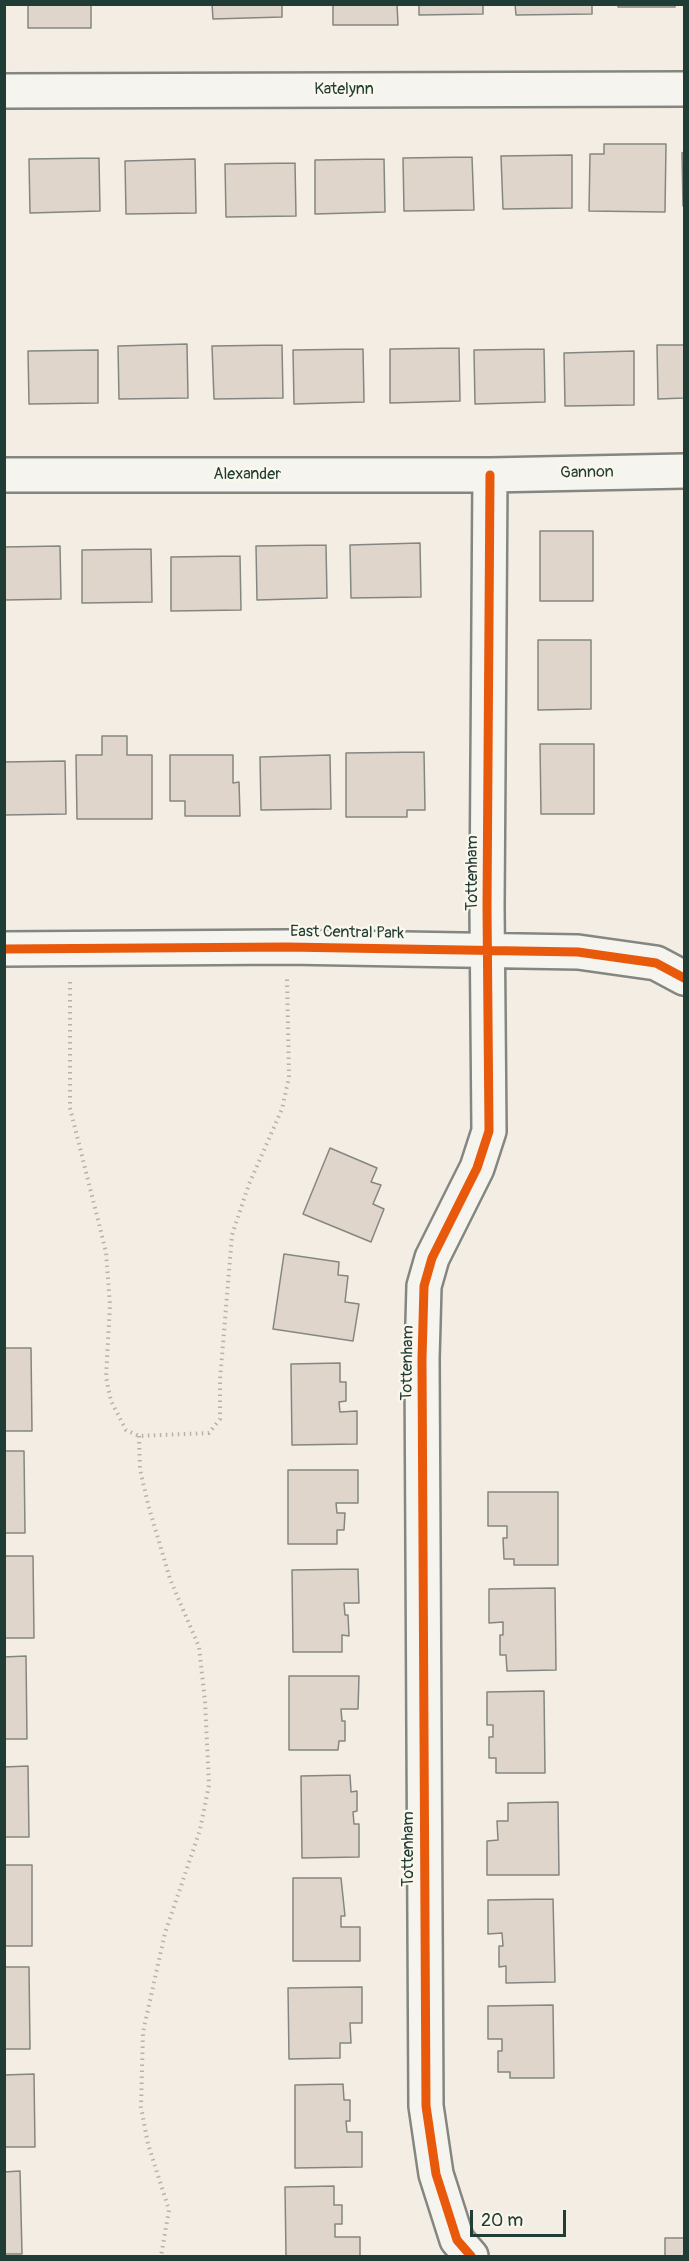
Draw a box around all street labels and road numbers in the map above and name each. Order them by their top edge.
street label: Katelynn [314,80,374,100]
street label: Gannon [560,463,614,483]
street label: Alexander [213,465,281,485]
street label: Tottenham [463,835,483,911]
street label: East Central Park [290,922,404,944]
street label: Tottenham [398,1325,418,1401]
street label: Tottenham [399,1811,419,1887]

